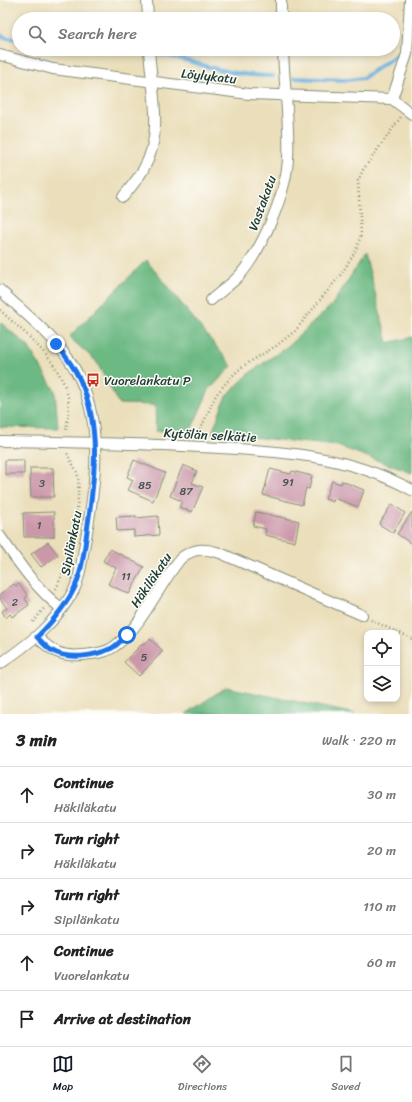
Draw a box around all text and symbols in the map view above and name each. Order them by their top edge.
search box [12,12,400,56]
text: Search here [58,21,137,47]
icon: search [26,23,48,45]
street label: Löylykatu [180,62,238,90]
street label: Vastakatu [241,172,283,234]
route end [47,335,65,353]
place label: Vuorelankatu P [104,369,191,392]
bus stop icon: Vuorelankatu P [85,372,101,388]
street label: Kytölän selkätie [163,421,257,449]
house number: 91 [282,473,294,492]
house number: 3 [39,474,45,493]
house number: 85 [138,476,152,495]
house number: 87 [180,482,193,501]
street label: Sipilänkatu [53,509,89,577]
house number: 1 [37,516,42,535]
street label: Häkiläkatu [124,548,178,612]
house number: 11 [121,567,131,586]
house number: 2 [12,593,19,612]
route start [118,626,136,644]
map controls [364,630,400,702]
button: locate [364,630,400,666]
house number: 5 [141,648,148,667]
button: layers [364,666,400,702]
text: 3 min [16,725,57,755]
text: Walk · 220 m [322,729,396,752]
text: Continue [54,770,114,796]
text: 30 m [367,783,396,806]
icon: ahead [16,784,38,806]
text: Häkiläkatu [54,796,117,819]
text: Turn right [54,826,119,852]
text: 20 m [367,839,396,862]
icon: right [16,840,38,862]
text: Häkiläkatu [54,852,117,875]
text: Turn right [54,882,119,908]
text: 110 m [363,895,396,918]
icon: right [16,896,38,918]
text: Sipilänkatu [54,908,120,931]
text: Continue [54,938,114,964]
text: 60 m [367,951,396,974]
icon: ahead [16,952,38,974]
text: Vuorelankatu [54,964,129,987]
text: Arrive at destination [54,1006,191,1032]
icon: arrive [16,1008,38,1030]
tab: Map [52,1053,74,1096]
tab: Directions [178,1053,227,1096]
tab: Saved [331,1053,360,1096]

